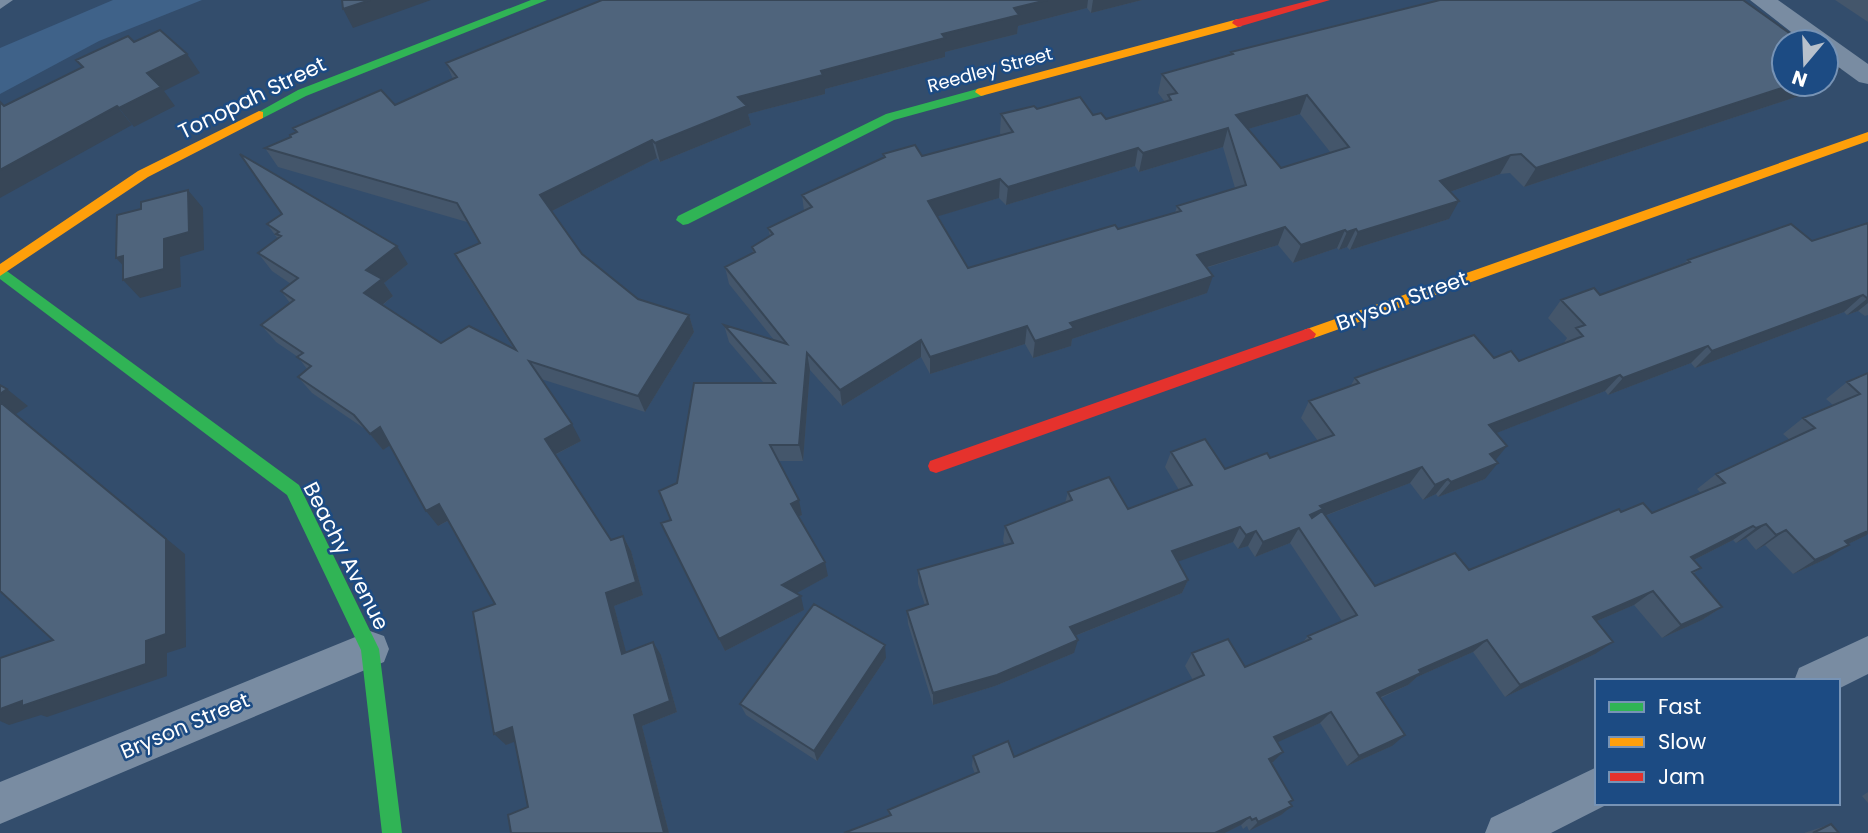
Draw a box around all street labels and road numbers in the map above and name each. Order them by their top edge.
street label: Reedley Street [924,41,1055,98]
street label: Tonopah Street [173,49,330,146]
street label: Bryson Street [1332,263,1471,338]
street label: Beachy Avenue [297,477,396,635]
street label: Bryson Street [116,685,254,766]

